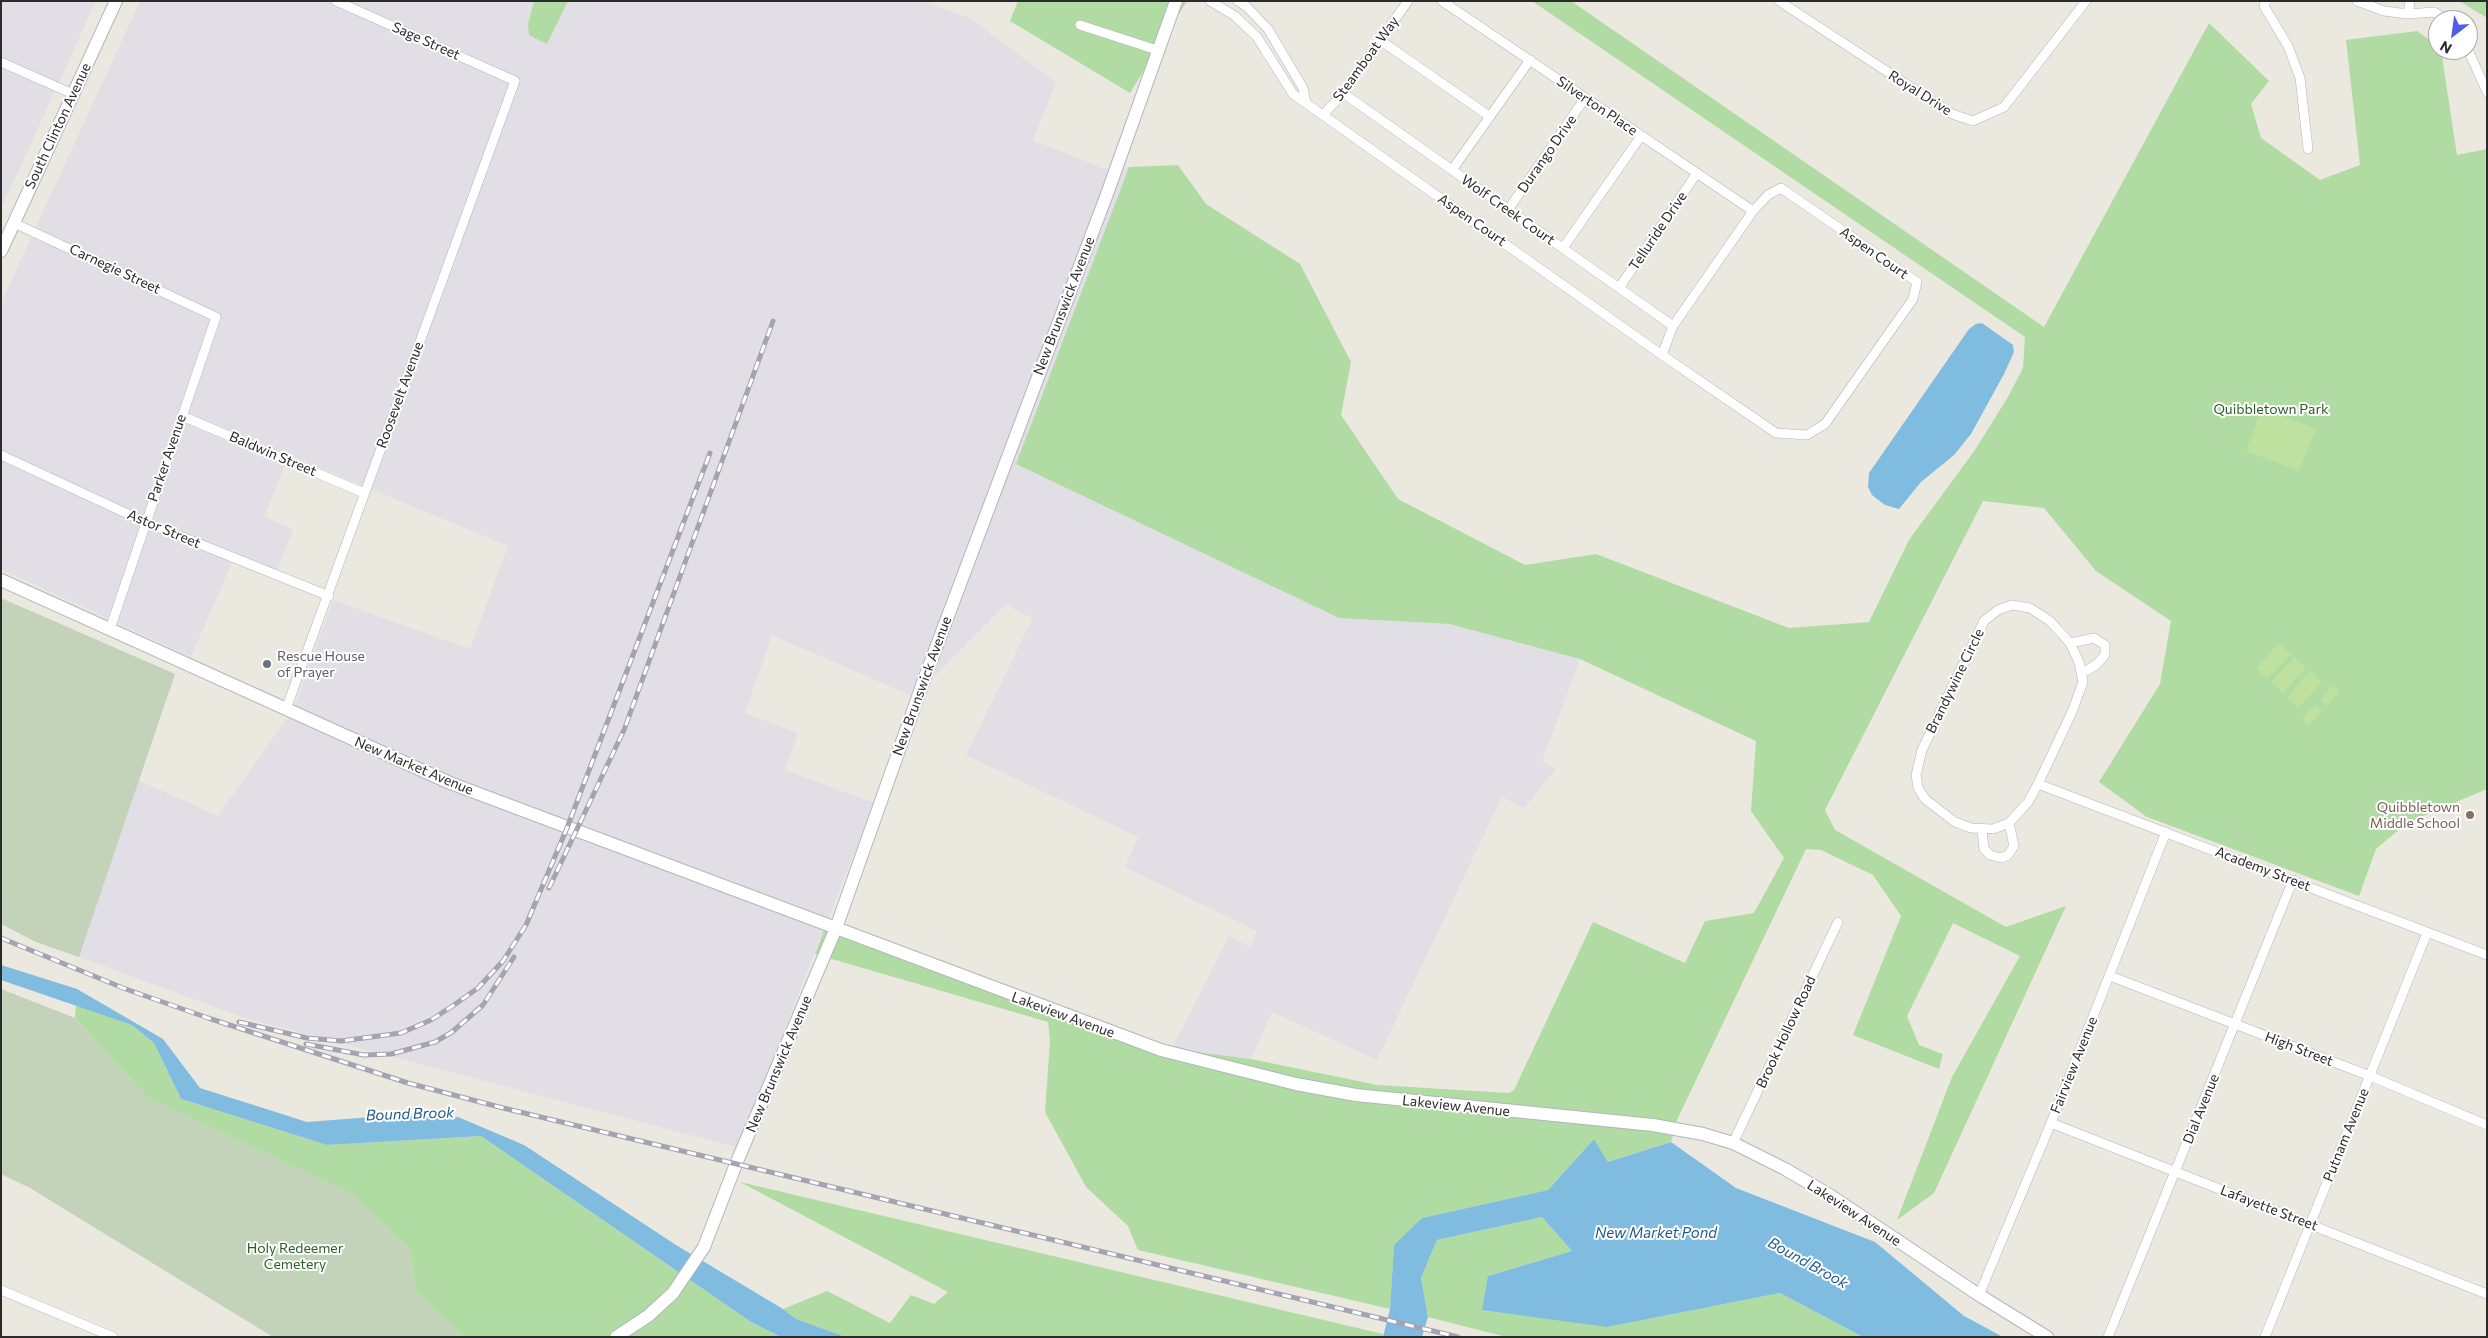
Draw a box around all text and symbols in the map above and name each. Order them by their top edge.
north arrow [2428,10,2478,60]
street label: Steamboat Way [1330,13,1402,105]
street label: Sage Street [389,19,463,63]
text: N [2437,38,2455,58]
street label: South Clinton Avenue [21,60,95,192]
street label: Royal Drive [1885,67,1955,119]
street label: Silverton Place [1553,73,1641,139]
street label: Durango Drive [1514,112,1580,196]
street label: Wolf Creek Court [1458,171,1558,249]
street label: Telluride Drive [1625,188,1691,274]
street label: Aspen Court [1435,190,1509,250]
street label: Aspen Court [1837,223,1911,283]
street label: New Brunswick Avenue [1030,234,1098,378]
street label: Carnegie Street [67,241,163,297]
street label: Roosevelt Avenue [373,339,427,451]
park label: Quibbletown Park [2213,401,2329,417]
street label: Parker Avenue [144,412,190,504]
street label: Baldwin Street [227,428,319,480]
street label: Astor Street [125,506,203,552]
street label: New Brunswick Avenue [889,614,955,758]
street label: Brandywine Circle [1922,626,1988,736]
place label: Rescue House of Prayer [277,648,365,680]
marker: Rescue House of Prayer [261,658,273,670]
street label: New Market Avenue [352,733,476,799]
place label: Quibbletown Middle School [2370,799,2460,832]
marker: Quibbletown Middle School [2464,809,2476,821]
street label: Academy Street [2213,843,2313,895]
street label: Brook Hollow Road [1753,973,1819,1091]
street label: Lakeview Avenue [1009,989,1117,1041]
street label: New Brunswick Avenue [743,993,815,1135]
street label: Fairview Avenue [2047,1014,2101,1116]
street label: High Street [2262,1028,2336,1070]
street label: Dial Avenue [2179,1071,2223,1147]
street label: Putnam Avenue [2320,1086,2372,1184]
street label: Lakeview Avenue [1401,1092,1511,1120]
water label: Bound Brook [365,1103,455,1125]
street label: Lakeview Avenue [1804,1176,1904,1250]
street label: Lafayette Street [2218,1182,2320,1234]
water label: New Market Pond [1595,1224,1717,1242]
water label: Bound Brook [1765,1234,1851,1292]
park label: Holy Redeemer Cemetery [247,1240,343,1272]

